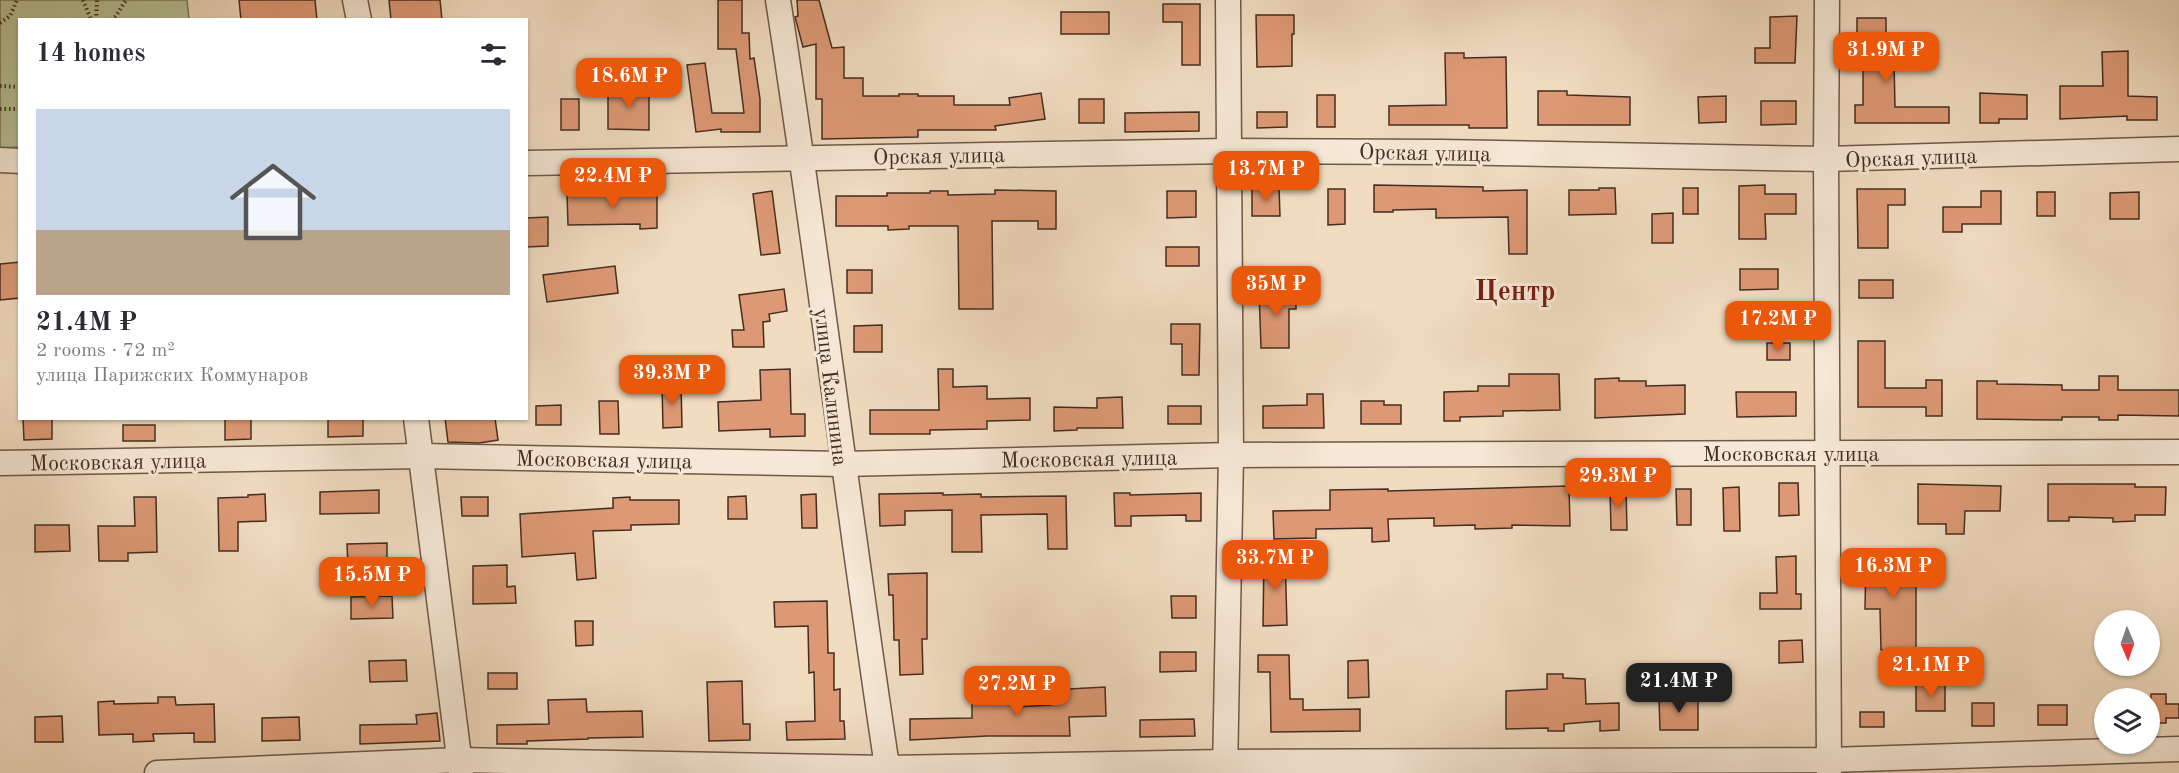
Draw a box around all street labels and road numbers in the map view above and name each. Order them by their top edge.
street label: Орская улица [1359,142,1491,166]
street label: Орская улица [873,145,1005,169]
street label: Орская улица [1845,146,1978,172]
street label: улица Калинина [809,307,851,468]
street label: Московская улица [1703,444,1880,466]
street label: Московская улица [1000,447,1178,473]
street label: Московская улица [515,448,693,474]
street label: Московская улица [29,450,207,476]

